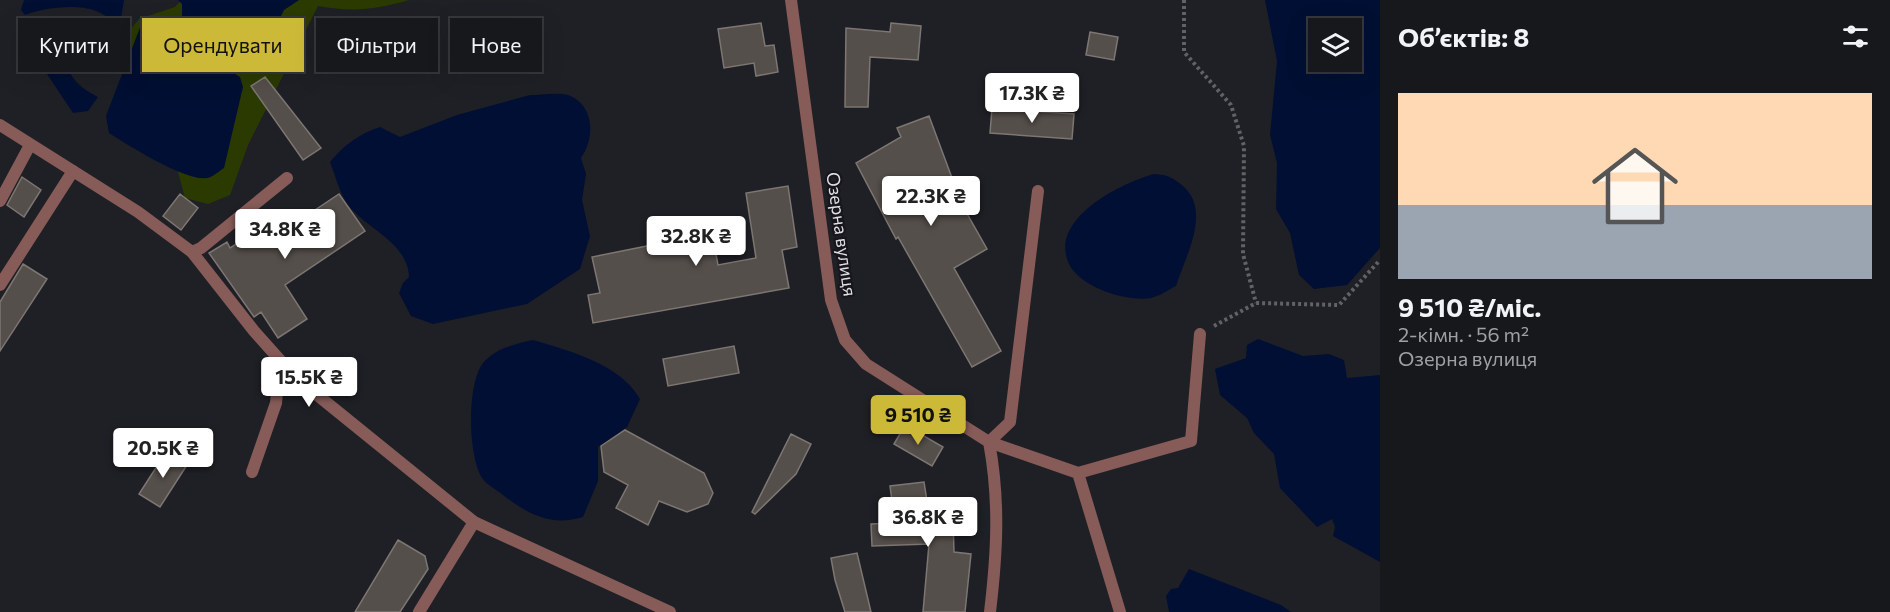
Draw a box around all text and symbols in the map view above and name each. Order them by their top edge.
chip: Купити [18,18,130,72]
chip: Орендувати [142,18,304,72]
chip: Фільтри [316,18,438,72]
chip: Нове [450,18,542,72]
map controls [1308,18,1362,72]
button: layers [1308,18,1362,72]
icon: filters [1839,20,1872,53]
text: Об’єктів: 8 [1398,21,1529,52]
pin: 17.3K ₴ [977,73,1087,124]
text: 17.3K ₴ [999,80,1065,104]
icon: home [1581,132,1689,240]
street label: Озерна вулиця [822,170,862,298]
pin: 22.3K ₴ [876,176,986,227]
text: 22.3K ₴ [896,183,966,207]
pin: 34.8K ₴ [230,209,340,260]
text: 34.8K ₴ [249,216,321,240]
pin: 32.8K ₴ [641,216,751,267]
text: 32.8K ₴ [661,223,731,247]
text: 9 510 ₴/міс. [1398,291,1541,322]
text: 2-кімн. · 56 m² [1398,322,1529,346]
text: Озерна вулиця [1398,346,1537,370]
pin: 15.5K ₴ [254,357,364,408]
text: 15.5K ₴ [275,364,343,388]
pin: 9 510 ₴ [863,395,973,446]
text: 9 510 ₴ [885,402,951,426]
pin: 20.5K ₴ [108,428,218,479]
text: 20.5K ₴ [127,435,199,459]
pin: 36.8K ₴ [873,497,983,548]
text: 36.8K ₴ [892,504,964,528]

